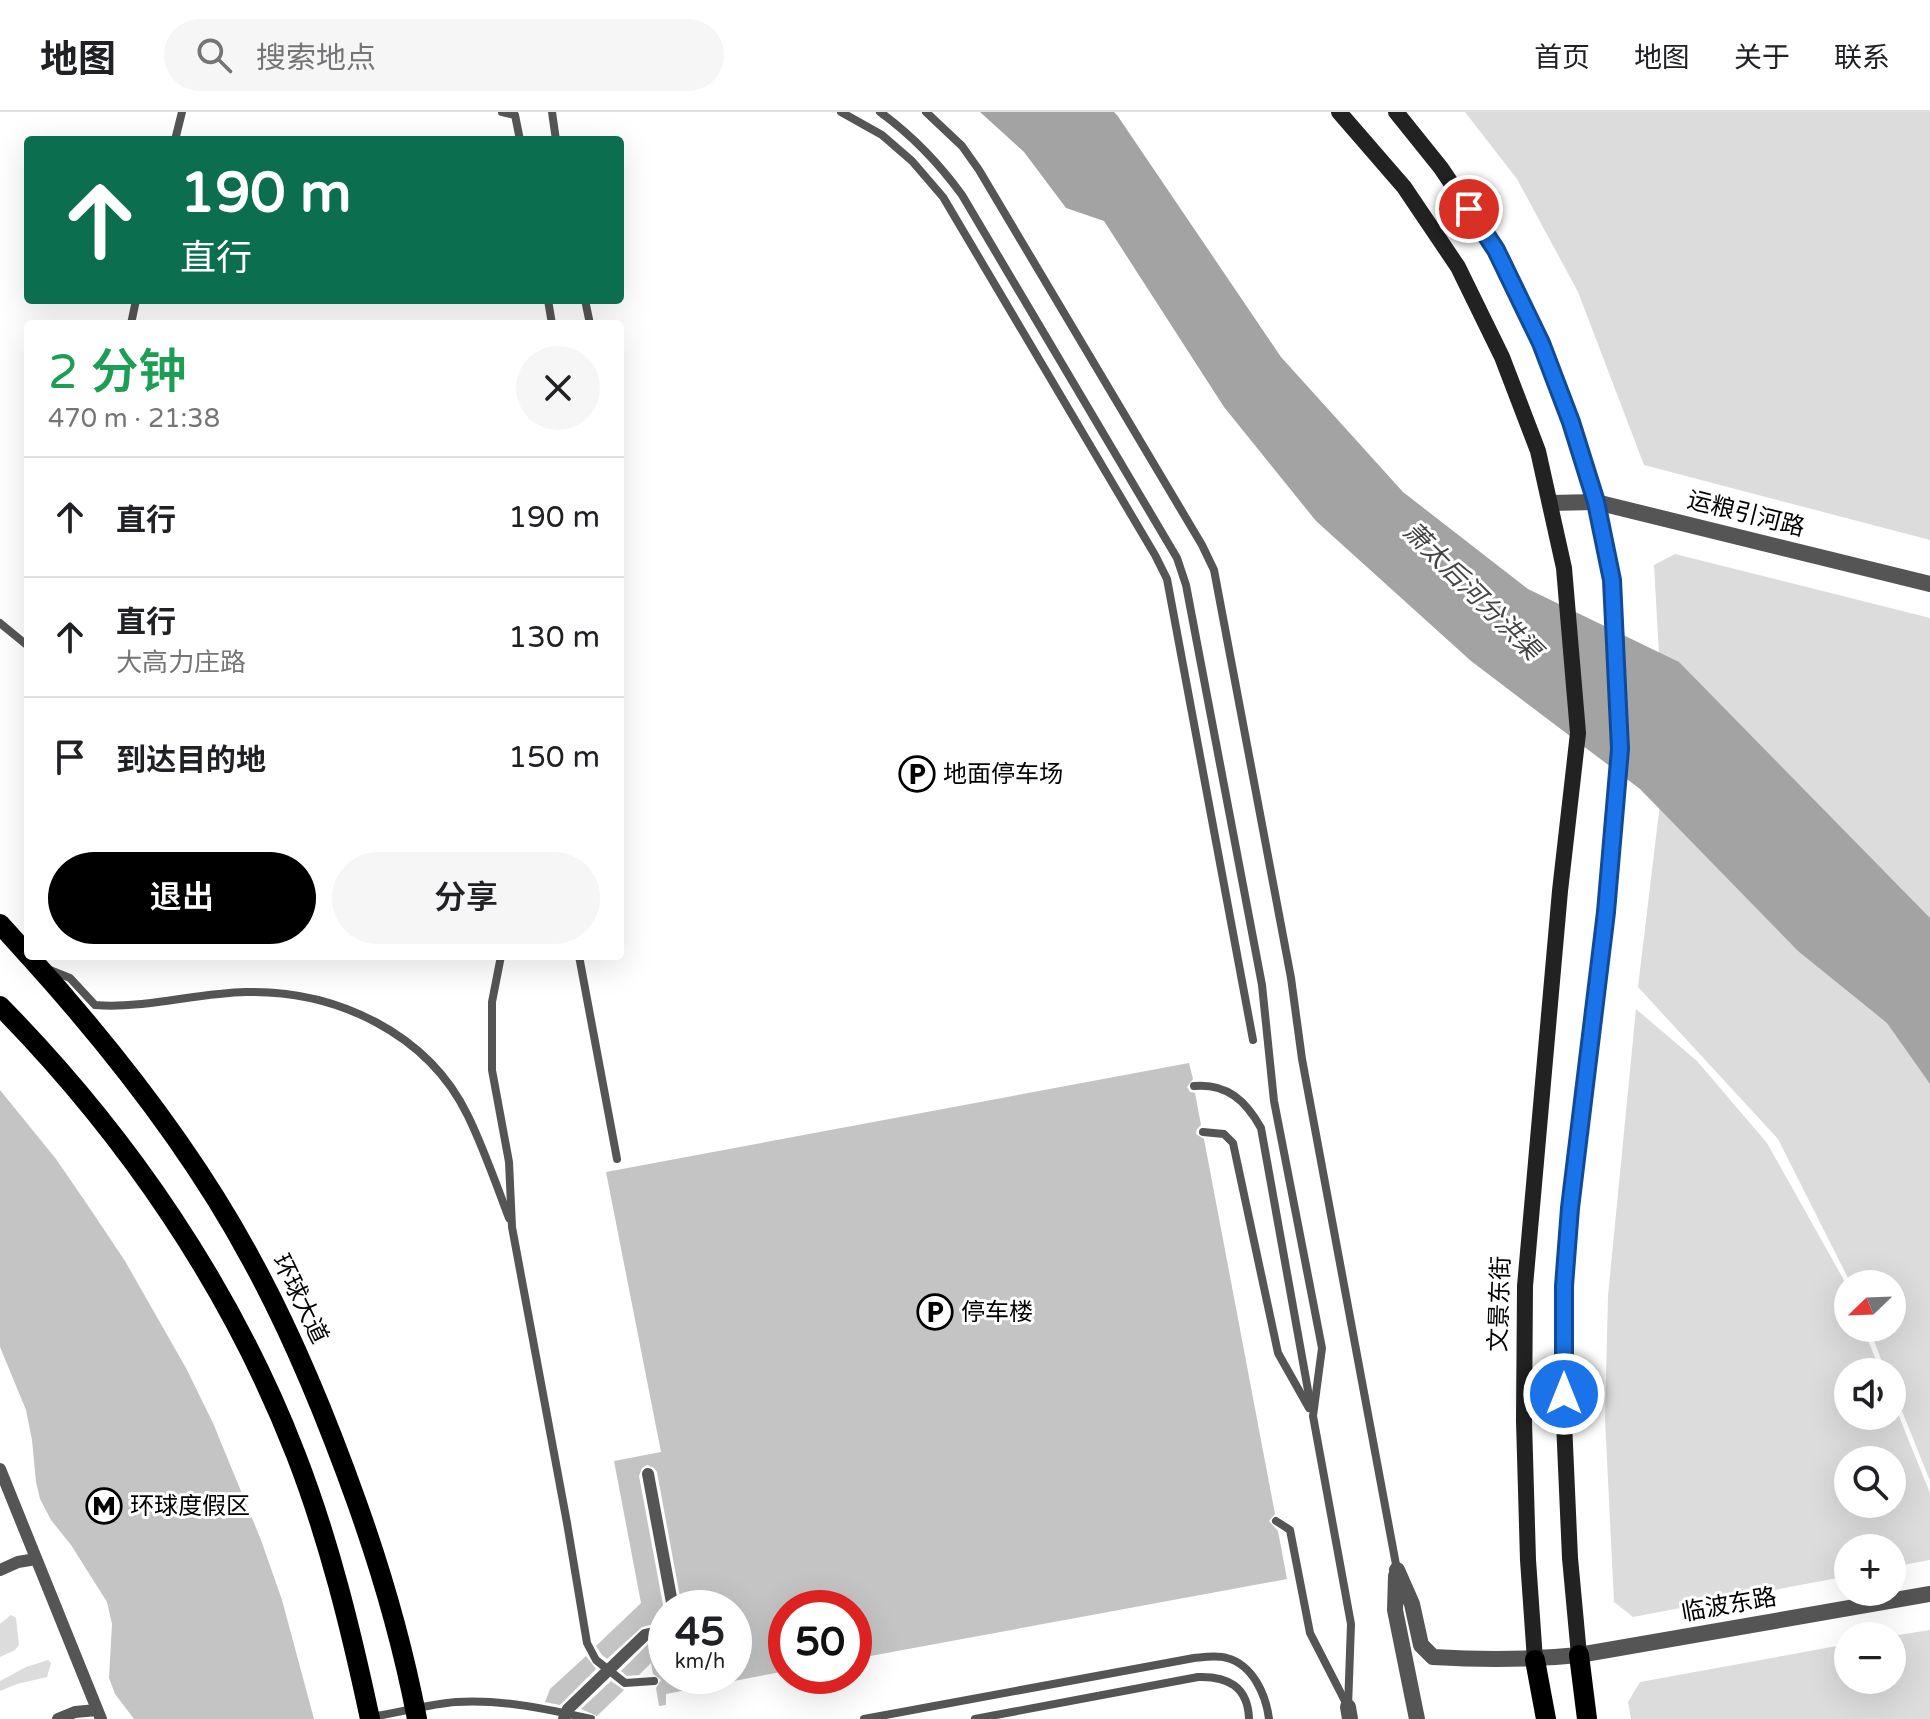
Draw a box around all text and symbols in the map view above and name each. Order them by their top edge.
search box [164,19,724,91]
icon: search [192,33,236,77]
text: 地图 [40,37,116,83]
text: 搜索地点 [256,40,376,77]
text: 首页 [1534,41,1590,75]
text: 地图 [1634,41,1690,75]
text: 关于 [1734,41,1790,75]
text: 联系 [1834,41,1890,75]
text: 190 m [180,160,351,227]
icon: ahead [48,168,152,272]
pin [1435,175,1503,243]
icon: arrive [1447,187,1491,231]
text: 直行 [180,237,252,280]
text: 2 分钟 [48,344,187,402]
button: close [516,346,600,430]
text: 470 m · 21:38 [48,403,220,434]
street label: 运粮引河路 [1684,485,1808,543]
icon: ahead [48,495,92,539]
text: 190 m [508,499,600,536]
text: 直行 [116,502,176,539]
water label: 萧太后河分洪渠 [1397,516,1550,669]
text: 直行 [116,604,176,641]
icon: ahead [48,615,92,659]
text: 130 m [508,619,600,656]
text: 大高力庄路 [116,647,246,678]
icon: arrive [48,735,92,779]
text: 150 m [508,739,600,776]
text: 到达目的地 [116,742,266,779]
parking icon: 地面停车场 [898,755,936,793]
place label: 地面停车场 [943,760,1063,789]
button: 退出 [48,852,316,944]
button: 分享 [332,852,600,944]
street label: 环球大道 [266,1250,334,1348]
street label: 文景东街 [1484,1256,1516,1352]
north arrow [1834,1270,1906,1342]
map controls [1834,1270,1906,1694]
parking icon: 停车楼 [916,1293,954,1331]
place label: 停车楼 [961,1298,1033,1327]
position arrow [1522,1352,1606,1436]
button: sound [1834,1358,1906,1430]
button: search [1834,1446,1906,1518]
metro station icon: 环球度假区 [85,1487,123,1525]
place label: 环球度假区 [130,1492,250,1521]
button: + [1834,1534,1906,1606]
street label: 临波东路 [1679,1582,1779,1628]
speed limit sign: 50 [768,1590,872,1694]
text: 45 [675,1608,725,1656]
button: − [1834,1622,1906,1694]
text: km/h [675,1650,725,1674]

